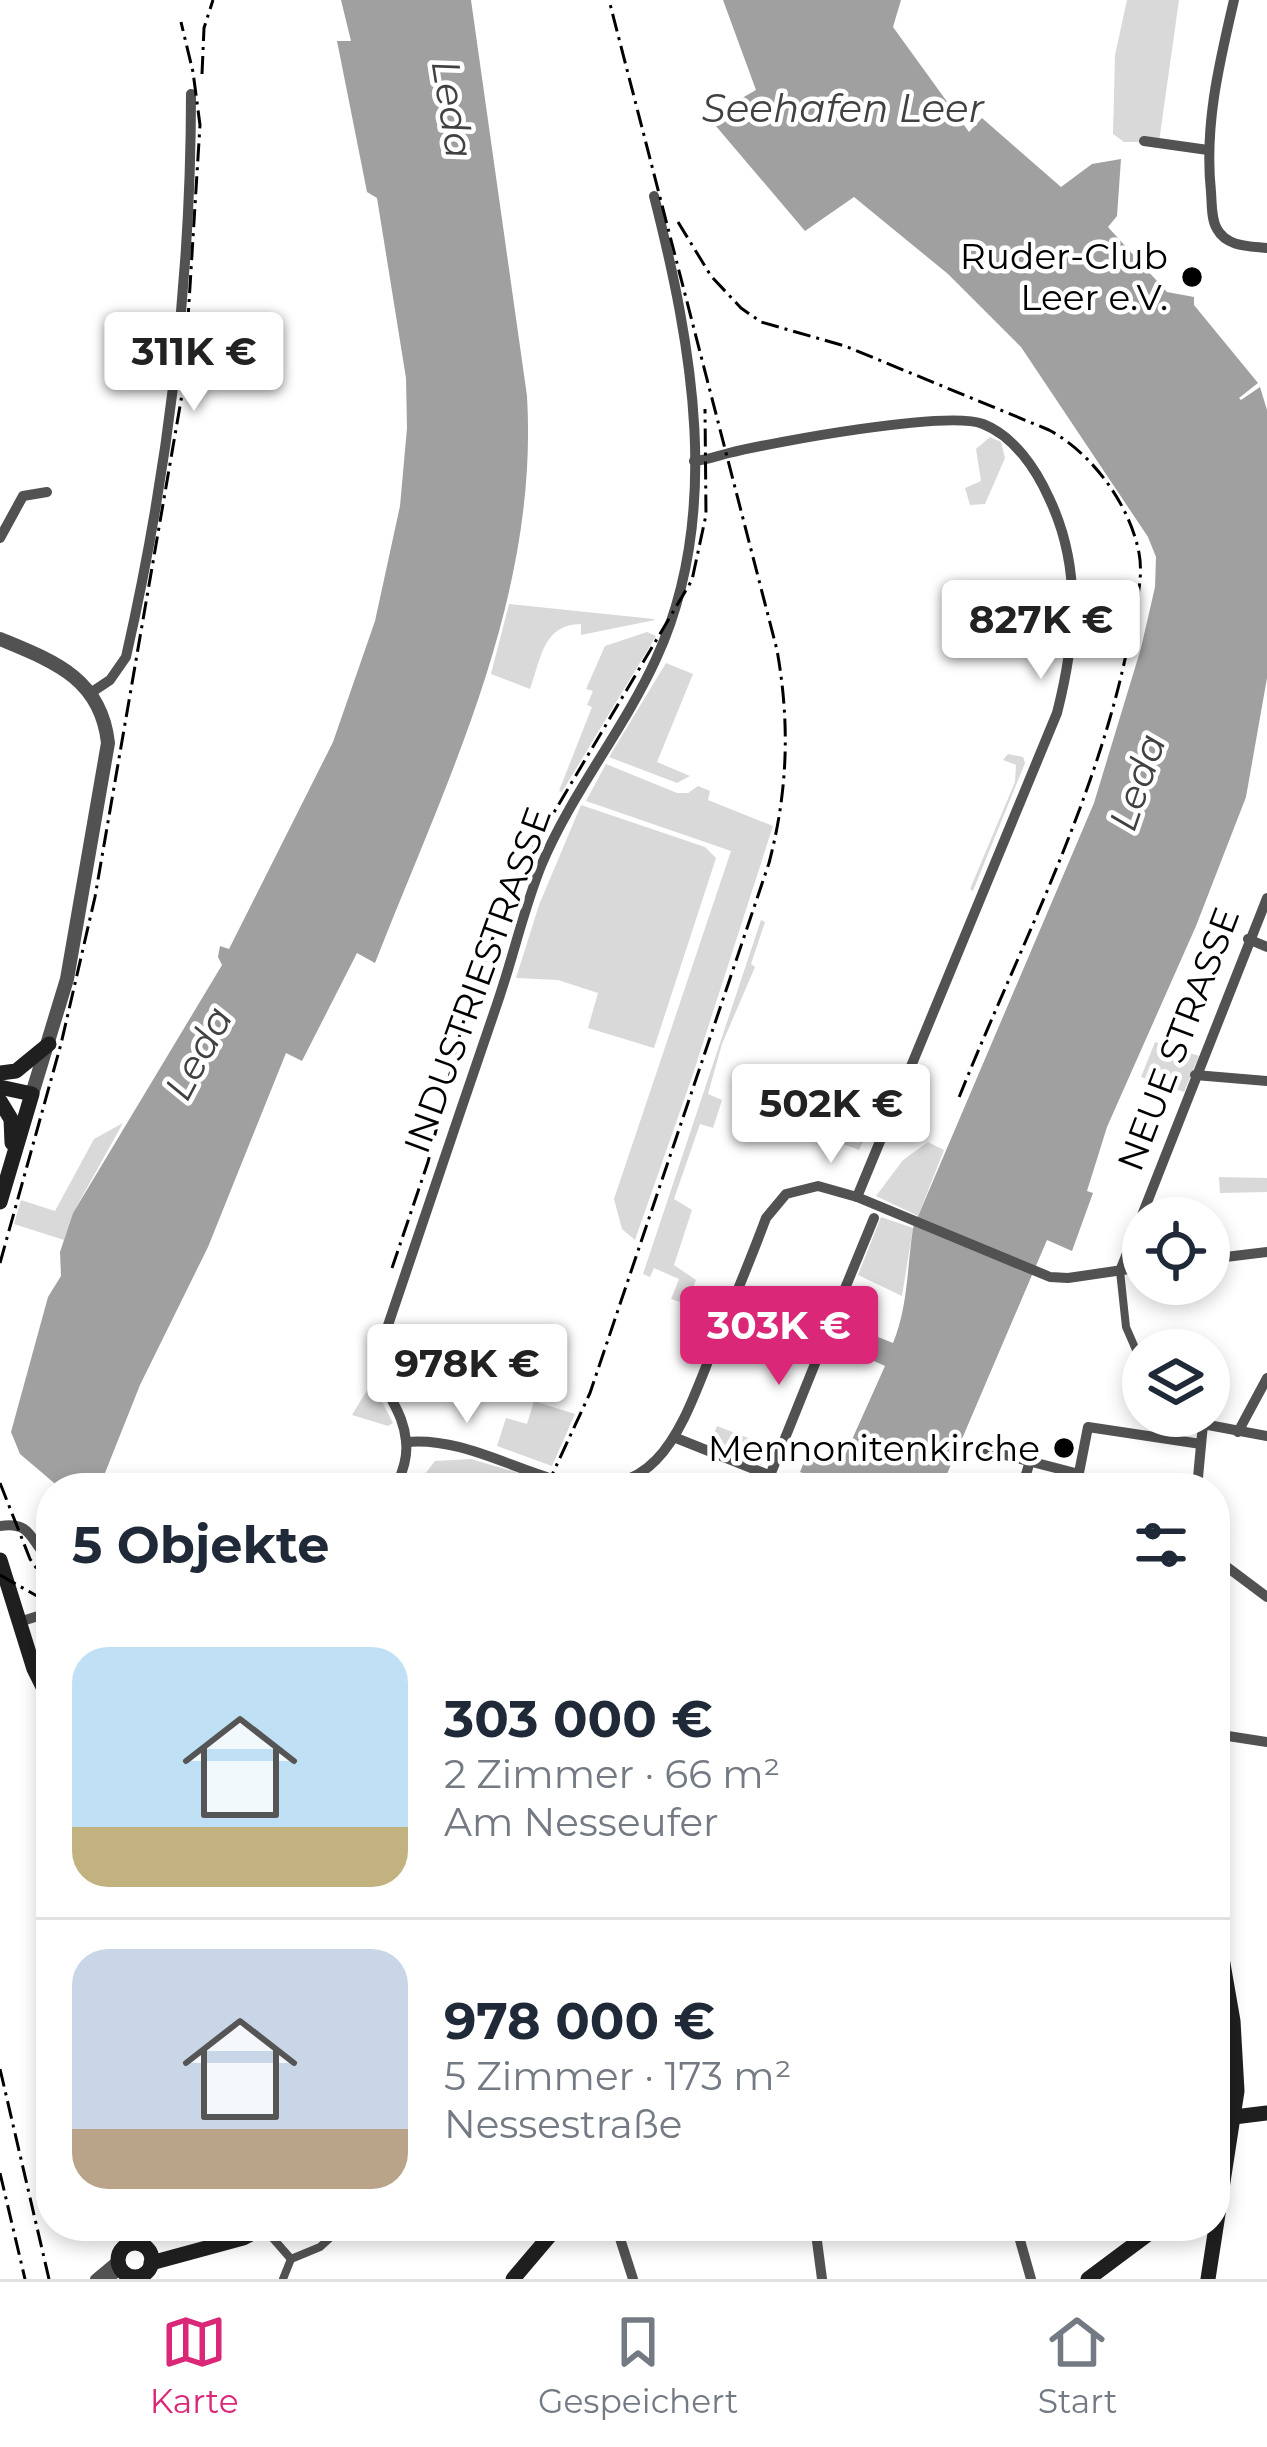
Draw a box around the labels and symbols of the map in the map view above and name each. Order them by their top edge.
water label: Leda [422,56,484,162]
water label: Seehafen Leer [702,84,986,132]
place label: Ruder-Club Leer e.V. [960,234,1168,319]
marker: Ruder-Club Leer e.V. [1179,264,1205,290]
pin: 311K € [96,312,292,414]
pin: 827K € [943,580,1139,682]
water label: Leda [1098,727,1176,837]
street label: INDUSTRIESTRASSE [394,801,560,1159]
street label: NEUE STRASSE [1108,901,1248,1177]
water label: Leda [154,998,242,1108]
pin: 502K € [733,1064,929,1166]
pin: 303K € [681,1286,877,1388]
pin: 978K € [369,1324,565,1426]
place label: Mennonitenkirche [708,1426,1040,1470]
marker: Mennonitenkirche [1051,1435,1077,1461]

